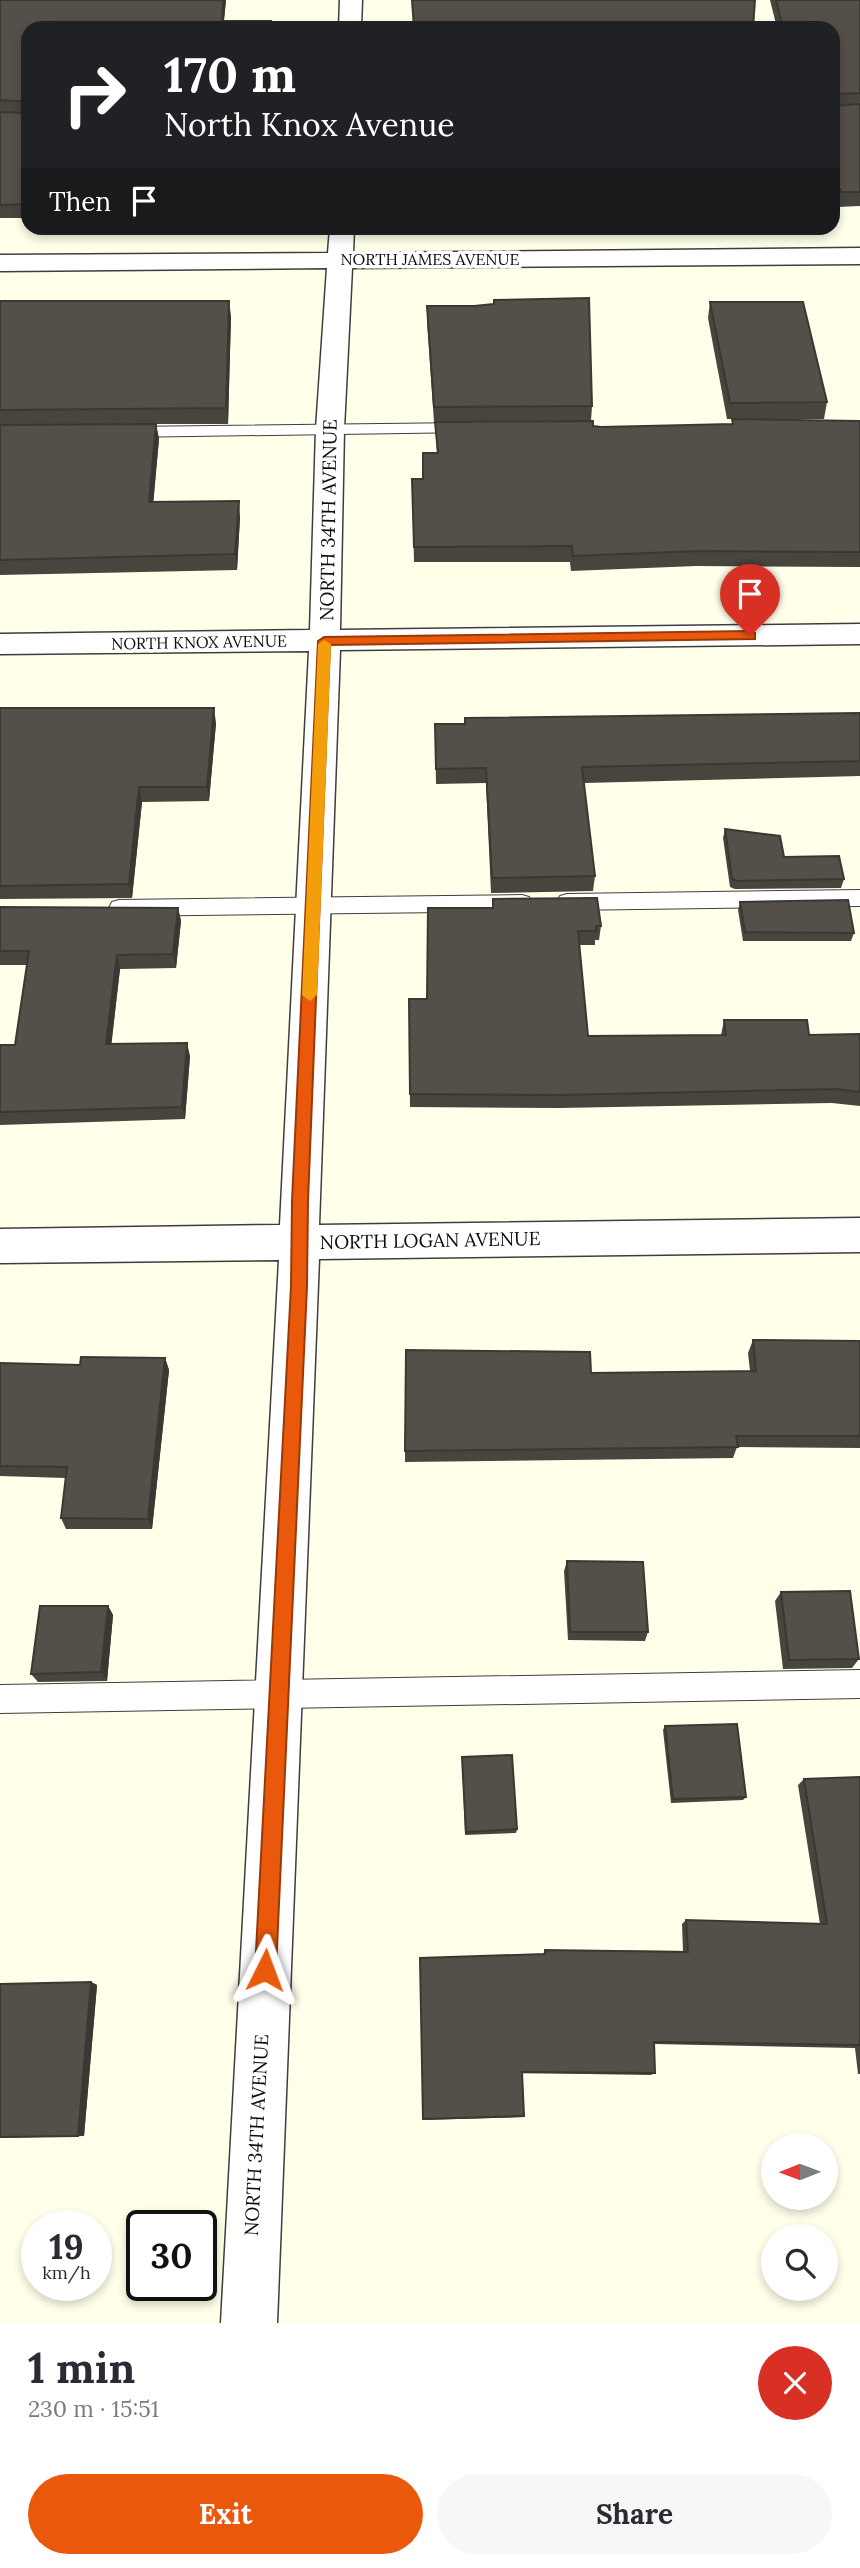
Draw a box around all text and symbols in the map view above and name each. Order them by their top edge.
text: 170 m [164,43,296,105]
icon: right [49,49,140,140]
text: North Knox Avenue [164,104,455,145]
icon: arrive [125,182,163,220]
text: Then [49,185,111,218]
street label: NORTH JAMES AVENUE [340,249,520,269]
street label: NORTH 34TH AVENUE [314,419,342,621]
pin [720,564,780,636]
icon: arrive [731,575,769,613]
street label: NORTH KNOX AVENUE [111,630,287,654]
street label: NORTH LOGAN AVENUE [319,1226,541,1254]
position arrow [228,1933,302,2007]
street label: NORTH 34TH AVENUE [239,2033,273,2237]
north arrow [761,2133,838,2210]
map controls [761,2133,838,2301]
speed limit sign: 30 [126,2210,217,2301]
text: 19 [49,2224,84,2269]
button: search [761,2224,838,2301]
text: km/h [42,2261,91,2284]
text: 1 min [28,2341,135,2395]
button: close [758,2346,832,2420]
text: 230 m · 15:51 [28,2394,159,2423]
button: Exit [28,2474,423,2554]
button: Share [437,2474,832,2554]

